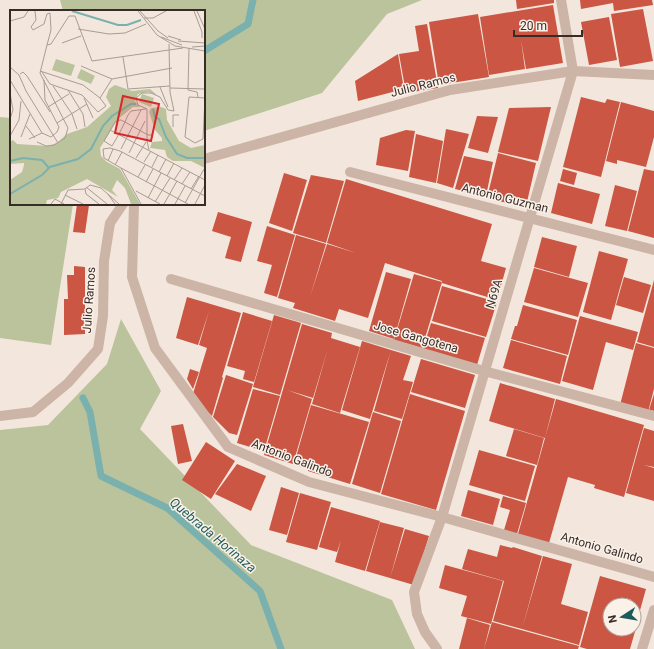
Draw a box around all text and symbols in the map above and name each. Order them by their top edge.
inset map [10,10,205,205]
scale bar [514,12,582,38]
text: 20 m [520,19,547,33]
street label: Julio Ramos [389,70,457,100]
street label: Antonio Guzman [460,180,550,216]
street label: Julio Ramos [80,266,98,334]
street label: N69A [483,278,505,310]
street label: Jose Gangotena [372,318,460,356]
street label: Antonio Galindo [250,436,334,480]
water label: Quebrada Horinaza [167,495,259,576]
street label: Antonio Galindo [559,530,645,567]
north arrow [602,597,642,637]
text: N [605,614,620,624]

